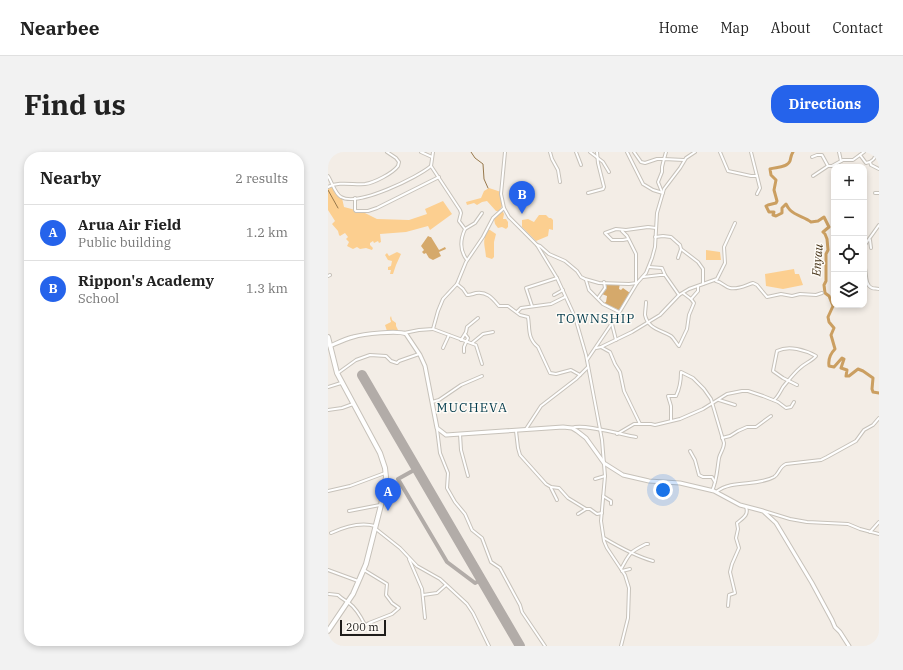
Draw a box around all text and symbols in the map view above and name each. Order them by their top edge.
text: Nearbee [20,16,99,40]
text: Home [659,19,698,37]
text: Map [720,19,749,37]
text: About [771,19,810,37]
text: Contact [832,19,883,37]
button: Directions [771,85,879,123]
text: Find us [24,86,126,123]
map controls [831,164,867,308]
button: + [831,164,867,200]
text: Nearby [40,167,101,189]
text: 2 results [235,170,288,187]
pin: B [509,181,535,214]
button: − [831,200,867,236]
text: Arua Air Field [78,215,181,234]
text: A [48,224,58,241]
text: 1.2 km [246,224,288,241]
text: Public building [78,234,171,251]
button: locate [831,236,867,272]
water label: Enyau [808,243,826,278]
text: Rippon's Academy [78,271,214,290]
button: layers [831,272,867,308]
text: B [48,280,58,297]
text: 1.3 km [246,280,288,297]
text: School [78,290,119,307]
district label: TOWNSHIP [557,310,635,327]
district label: MUCHEVA [436,399,508,416]
pin: A [375,478,401,511]
your location [653,480,673,500]
scale bar [340,618,386,637]
text: 200 m [346,620,379,634]

